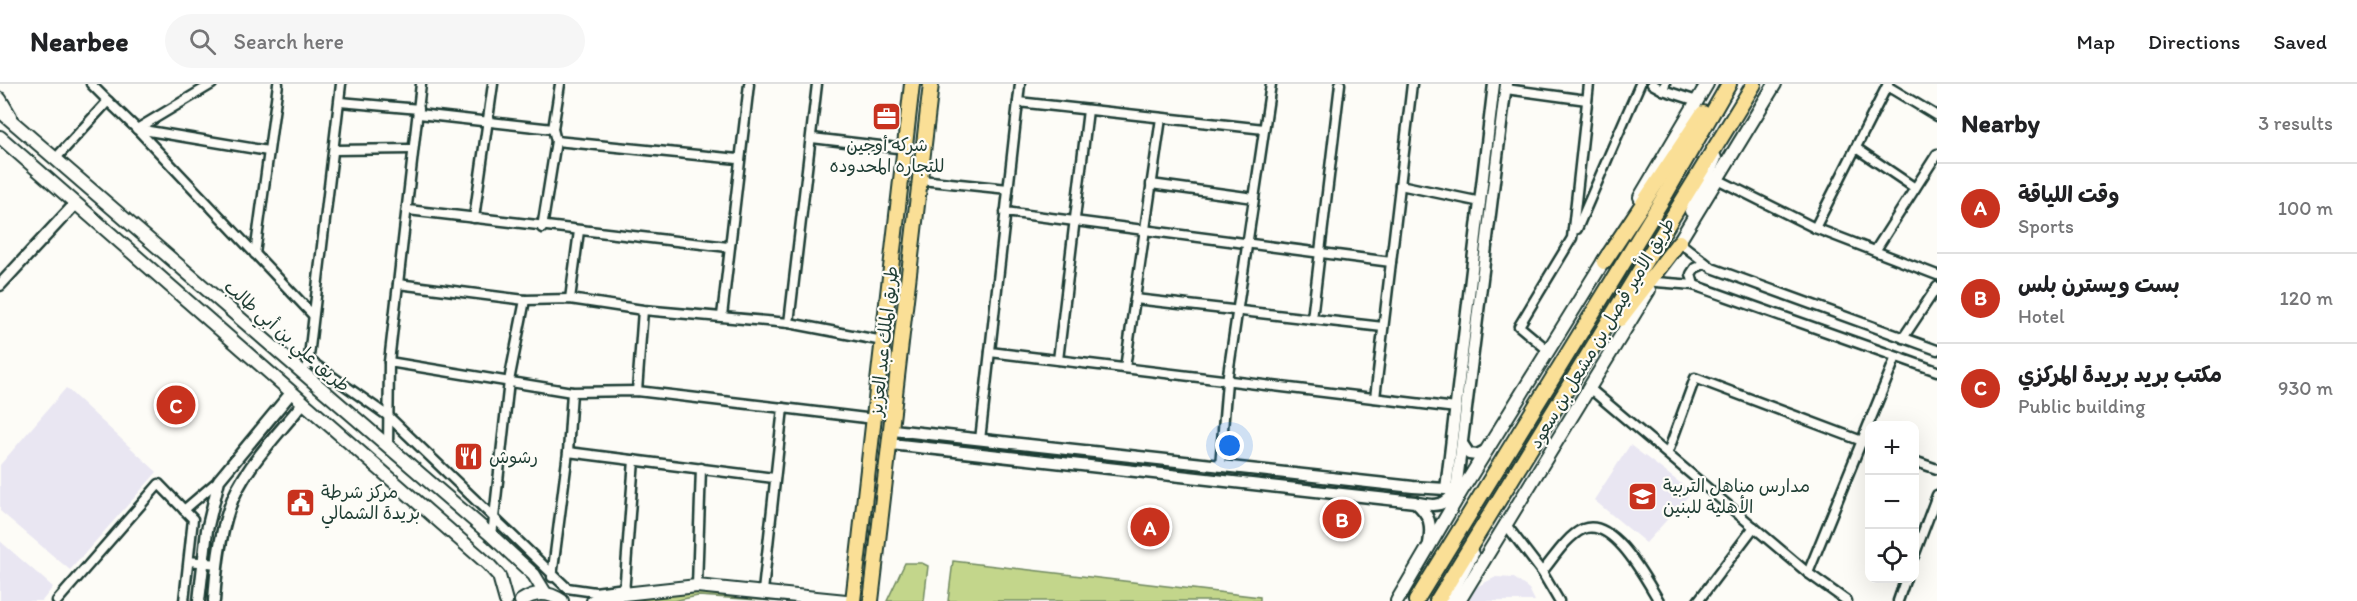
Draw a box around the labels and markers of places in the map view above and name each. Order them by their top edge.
office icon: شركه أوجين للتجاره المحدوده [871,100,903,132]
place label: شركه أوجين للتجاره المحدوده [830,134,944,177]
pin: C [156,382,195,428]
restaurant icon: رشوش [452,441,484,473]
place label: رشوش [489,446,538,468]
place label: مدارس مناهل التربية الأهلية للبنين [1663,475,1810,518]
school or university icon: مدارس مناهل التربية الأهلية للبنين [1626,480,1658,512]
place label: مركز شرطة بريدة الشمالي [321,481,420,529]
public building icon: مركز شرطة بريدة الشمالي [284,486,316,518]
pin: B [1322,496,1362,542]
pin: A [1130,504,1170,550]

